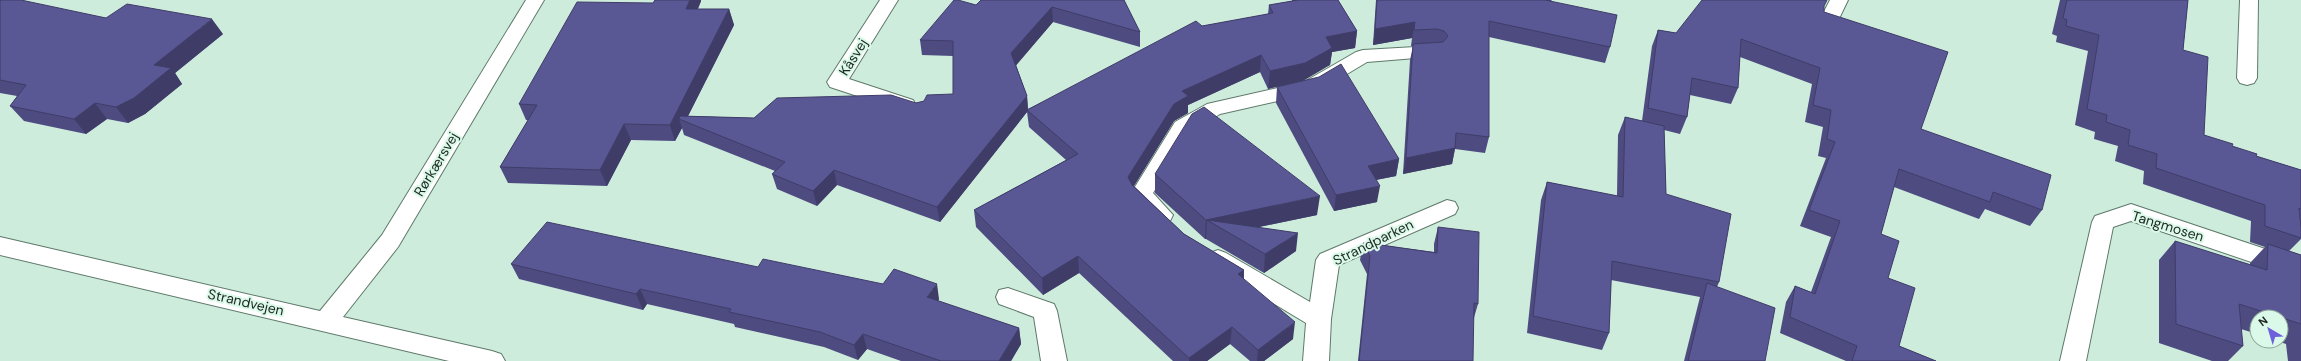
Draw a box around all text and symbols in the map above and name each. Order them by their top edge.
street label: Kåsvej [835,35,871,79]
street label: Rørkærsvej [410,129,462,199]
street label: Tangmosen [2130,207,2206,245]
street label: Strandparken [1330,215,1416,269]
street label: Strandvejen [206,285,286,319]
north arrow [2249,309,2289,349]
text: N [2255,313,2270,329]

